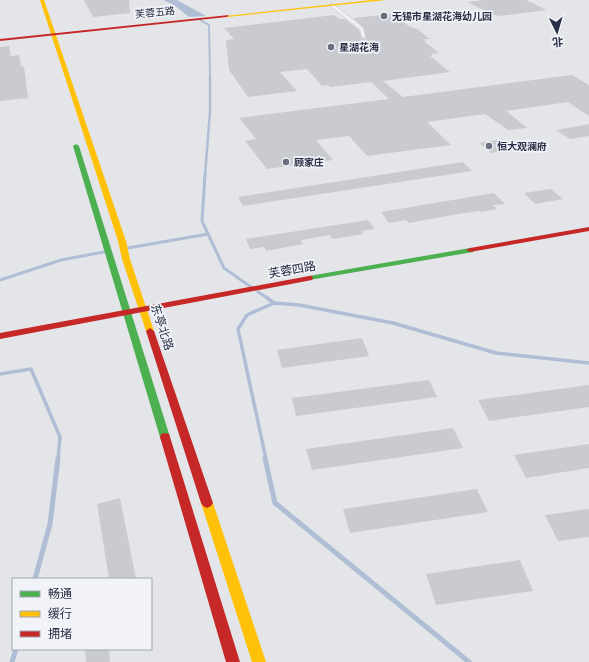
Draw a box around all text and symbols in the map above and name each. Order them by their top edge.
street label: 芙蓉五路 [134,4,176,20]
place label: 无锡市星湖花海幼儿园 [392,10,492,22]
marker: 无锡市星湖花海幼儿园 [379,11,389,21]
north arrow [537,12,577,52]
text: 北 [552,36,564,49]
place label: 星湖花海 [339,41,379,53]
marker: 星湖花海 [326,42,336,52]
place label: 恒大观澜府 [497,140,547,152]
marker: 恒大观澜府 [484,141,494,151]
place label: 顾家庄 [294,156,324,168]
marker: 顾家庄 [281,157,291,167]
street label: 芙蓉四路 [267,258,317,280]
street label: 东亭北路 [149,302,177,352]
legend [12,578,152,650]
text: 畅通 [48,586,72,600]
text: 缓行 [48,606,72,620]
text: 拥堵 [48,626,72,640]

